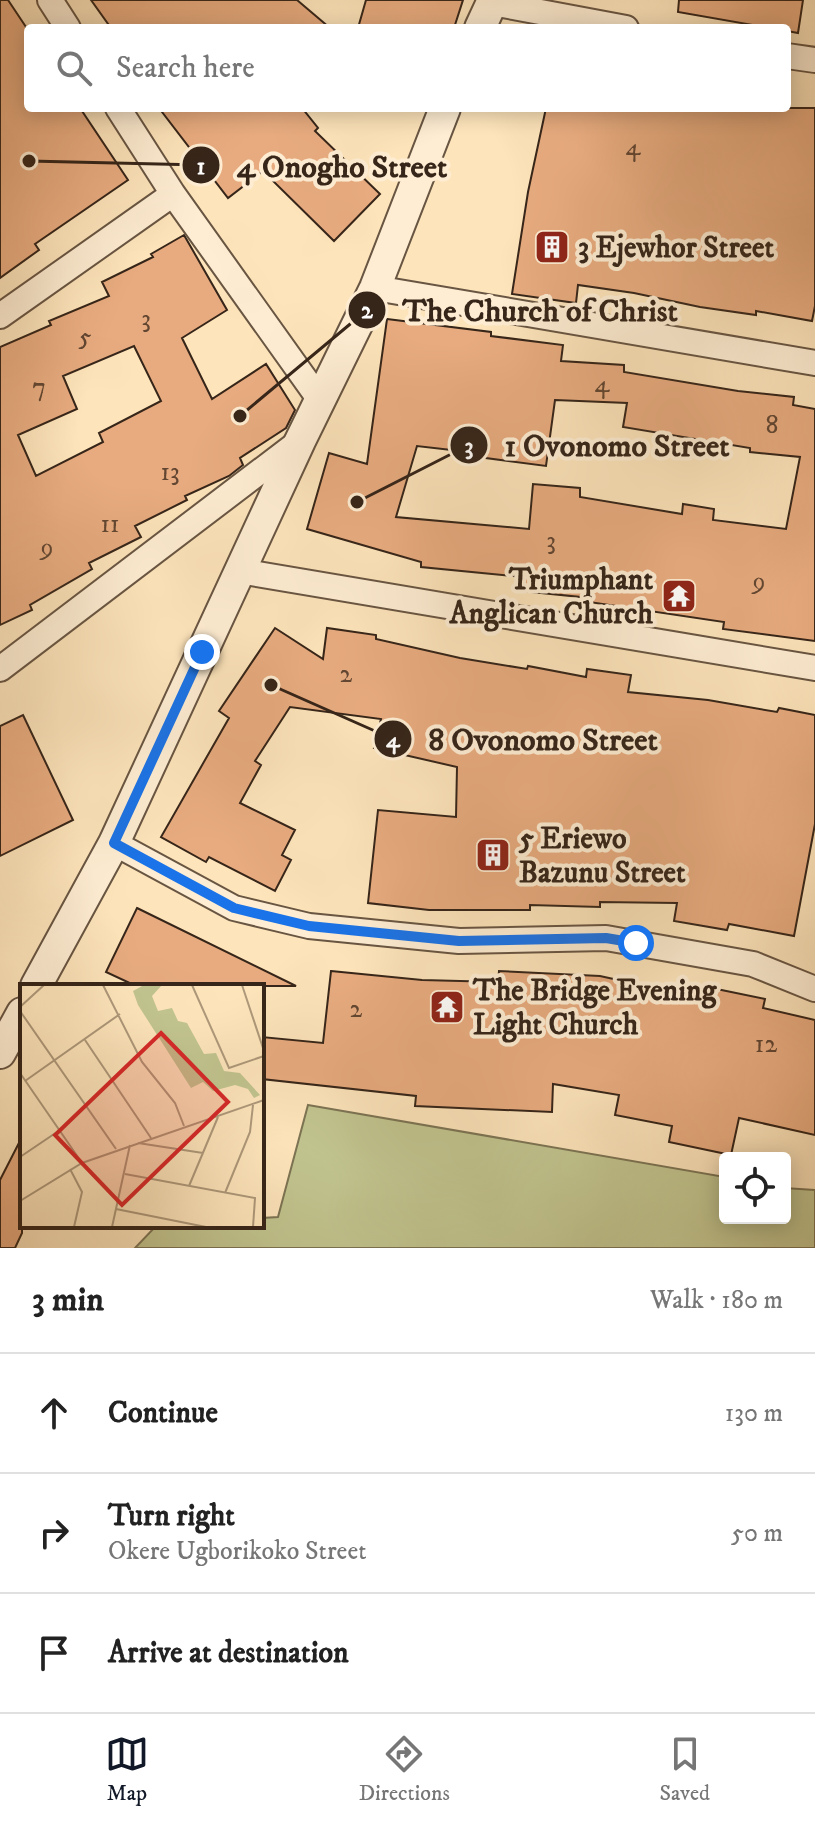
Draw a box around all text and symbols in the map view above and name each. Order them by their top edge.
search box [24,24,791,112]
icon: search [52,46,96,90]
text: Search here [116,50,255,87]
house number: 4 [626,131,642,164]
callout: 4 Onogho Street [181,137,463,193]
text: 4 Onogho Street [237,148,448,188]
text: 1 [197,152,206,182]
building icon: 3 Ejewhor Street [533,228,571,266]
place label: 3 Ejewhor Street [578,230,774,267]
callout: The Church of Christ [347,282,694,338]
text: The Church of Christ [401,292,678,332]
text: 2 [361,296,374,326]
house number: 3 [141,303,151,336]
house number: 5 [79,321,92,354]
house number: 4 [595,368,611,401]
house number: 7 [32,371,46,404]
house number: 8 [765,409,779,442]
callout: 1 Ovonomo Street [449,417,746,473]
text: 1 Ovonomo Street [505,427,730,467]
text: 3 [465,432,474,462]
house number: 13 [160,456,180,489]
house number: 11 [100,508,120,541]
house number: 3 [546,525,556,558]
house number: 9 [39,531,53,564]
place label: Triumphant Anglican Church [448,562,653,633]
house number: 9 [751,565,765,598]
temple icon: Triumphant Anglican Church [660,577,698,615]
route end [184,634,220,670]
house number: 2 [340,658,353,691]
callout: 8 Ovonomo Street [373,711,674,767]
text: 8 Ovonomo Street [428,721,658,761]
text: 4 [386,725,401,755]
place label: 5 Eriewo Bazunu Street [518,821,686,892]
building icon: 5 Eriewo Bazunu Street [474,836,512,874]
route start [618,925,654,961]
place label: The Bridge Evening Light Church [472,973,718,1044]
inset map [20,984,264,1228]
temple icon: The Bridge Evening Light Church [428,988,466,1026]
house number: 2 [350,993,363,1026]
house number: 12 [755,1028,777,1061]
map controls [719,1152,791,1224]
button: locate [719,1152,791,1224]
text: 3 min [32,1279,104,1321]
text: Walk · 180 m [650,1284,783,1317]
icon: ahead [32,1391,76,1435]
text: Continue [108,1395,218,1432]
text: 130 m [725,1397,783,1430]
text: Turn right [108,1498,235,1535]
icon: right [32,1511,76,1555]
text: 50 m [731,1517,783,1550]
text: Okere Ugborikoko Street [108,1535,366,1568]
icon: arrive [32,1631,76,1675]
text: Arrive at destination [108,1635,349,1672]
tab: Map [105,1732,149,1807]
tab: Directions [359,1732,450,1807]
tab: Saved [660,1732,710,1807]

